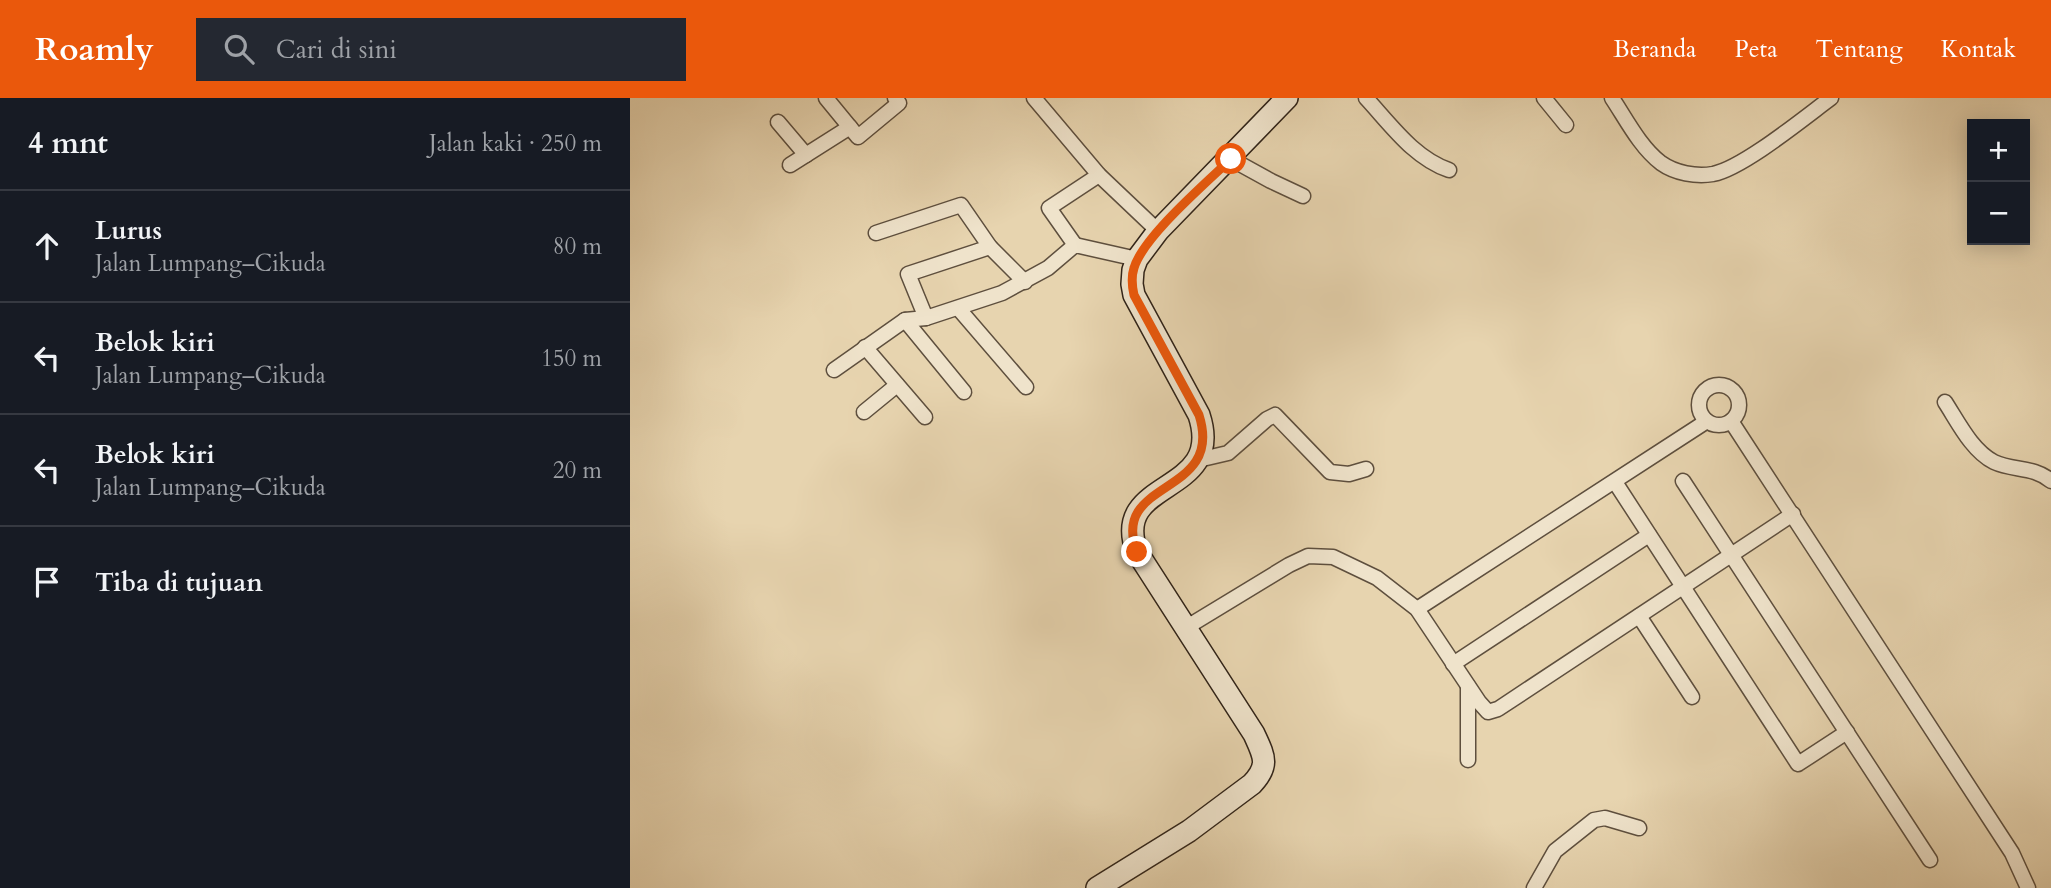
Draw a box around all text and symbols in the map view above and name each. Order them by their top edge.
search box [196,18,686,81]
text: Roamly [35,27,154,72]
icon: search [220,30,258,68]
text: Cari di sini [276,32,397,67]
text: Beranda [1613,33,1696,66]
text: Peta [1734,33,1778,66]
text: Tentang [1816,33,1903,66]
text: Kontak [1941,33,2016,66]
map controls [1967,119,2030,245]
button: + [1967,119,2030,182]
text: 4 mnt [28,123,108,164]
text: Jalan kaki · 250 m [429,128,602,159]
route start [1215,143,1246,174]
button: − [1967,182,2030,245]
text: Lurus [95,213,162,248]
icon: ahead [28,227,66,265]
text: 80 m [553,231,602,262]
text: Jalan Lumpang–Cikuda [95,248,326,279]
text: Belok kiri [95,325,215,360]
icon: left [28,339,66,377]
text: 150 m [541,343,602,374]
text: Jalan Lumpang–Cikuda [95,360,326,391]
text: Belok kiri [95,437,215,472]
icon: left [28,451,66,489]
text: 20 m [553,455,602,486]
text: Jalan Lumpang–Cikuda [95,472,326,503]
route end [1121,536,1152,567]
icon: arrive [28,563,66,601]
text: Tiba di tujuan [95,565,263,600]

